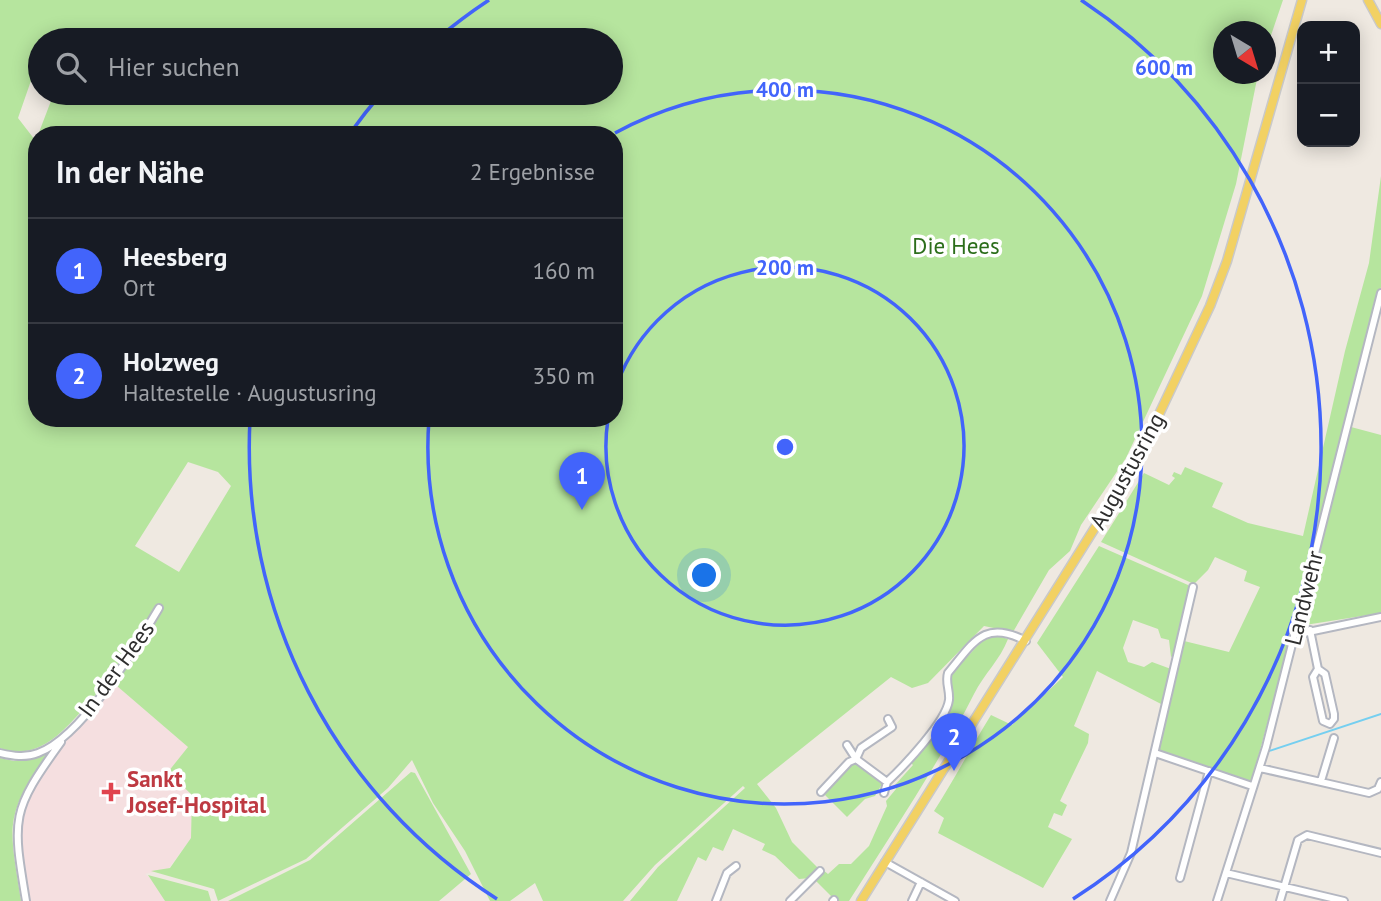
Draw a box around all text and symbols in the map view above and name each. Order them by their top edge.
north arrow [1213,21,1276,84]
map controls [1297,21,1360,147]
button: + [1297,21,1360,84]
search box [28,28,623,105]
icon: search [52,48,90,86]
text: Hier suchen [108,50,240,83]
text: 600 m [1135,54,1193,81]
text: 400 m [756,76,814,103]
button: − [1297,84,1360,147]
text: In der Nähe [56,152,204,191]
text: 2 Ergebnisse [470,157,595,186]
park label: Die Hees [912,231,1000,260]
text: Heesberg [123,240,227,273]
text: 200 m [756,254,814,281]
text: 1 [72,256,86,285]
text: 160 m [533,256,595,285]
text: Ort [123,273,155,302]
text: Holzweg [123,345,219,378]
text: 2 [72,361,86,390]
text: 350 m [533,361,595,390]
text: Haltestelle · Augustusring [123,378,377,407]
street label: Augustusring [1083,407,1171,534]
centre of rings [773,435,797,459]
pin: 1 [559,452,605,510]
street label: Landwehr [1278,547,1329,648]
your location [687,558,721,592]
street label: In der Hees [71,615,160,722]
pin: 2 [931,713,977,771]
place label: Sankt Josef-Hospital [126,764,266,819]
marker: Sankt Josef-Hospital [101,782,121,802]

